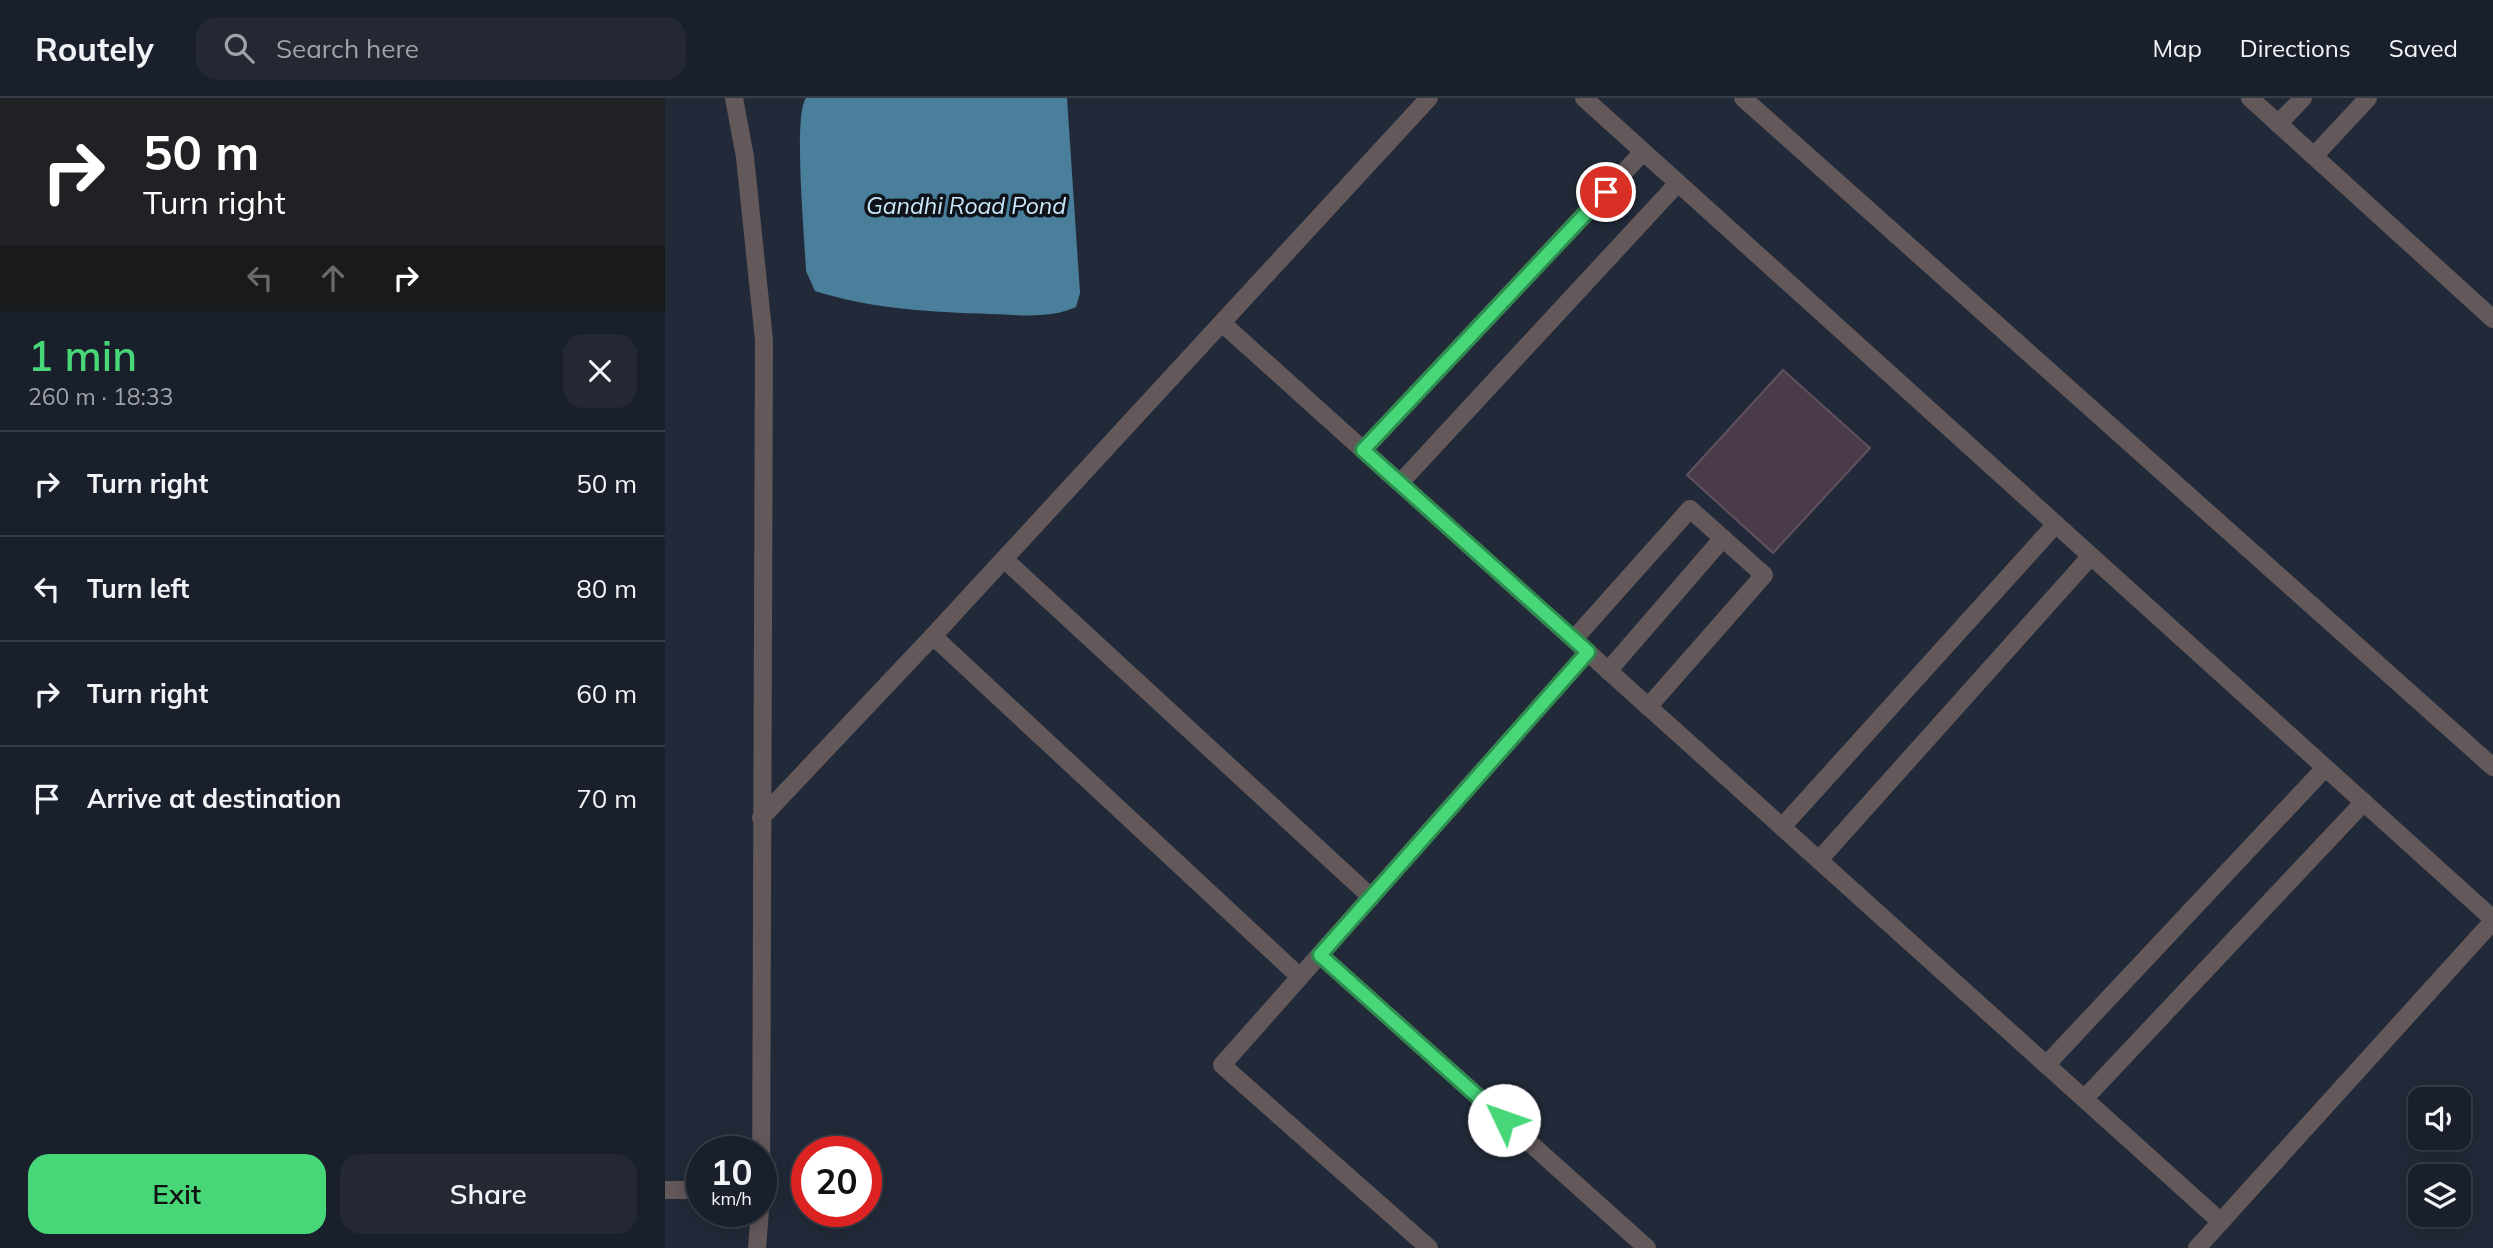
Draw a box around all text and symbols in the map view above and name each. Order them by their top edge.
search box [196,17,686,80]
text: Routely [35,28,154,69]
icon: search [220,29,258,67]
text: Search here [276,32,419,65]
text: Map [2152,33,2202,63]
text: Directions [2240,33,2351,63]
text: Saved [2389,33,2458,63]
text: 50 m [143,121,259,182]
icon: right [28,126,119,217]
pin [1576,162,1636,222]
icon: arrive [1587,173,1625,211]
text: Turn right [143,182,286,222]
water label: Gandhi Road Pond [866,191,1066,220]
icon: left [241,259,279,297]
icon: ahead [314,259,352,297]
icon: right [387,259,425,297]
text: 1 min [28,329,137,382]
button: close [563,334,637,408]
text: 260 m · 18:33 [28,382,173,411]
icon: right [28,465,66,503]
text: Turn right [87,467,208,500]
text: 50 m [576,467,637,500]
icon: left [28,570,66,608]
text: Turn left [87,572,189,605]
text: 80 m [576,572,637,605]
icon: right [28,675,66,713]
text: Turn right [87,677,208,710]
text: 60 m [576,677,637,710]
icon: arrive [28,780,66,818]
text: Arrive at destination [87,782,342,815]
text: 70 m [576,782,637,815]
position arrow [1467,1083,1541,1157]
map controls [2408,1087,2471,1227]
button: sound [2408,1087,2471,1150]
speed limit sign: 20 [791,1136,882,1227]
text: 10 [710,1150,753,1194]
button: Exit [28,1154,326,1234]
button: Share [340,1154,637,1234]
button: layers [2408,1164,2471,1227]
text: km/h [711,1187,752,1210]

